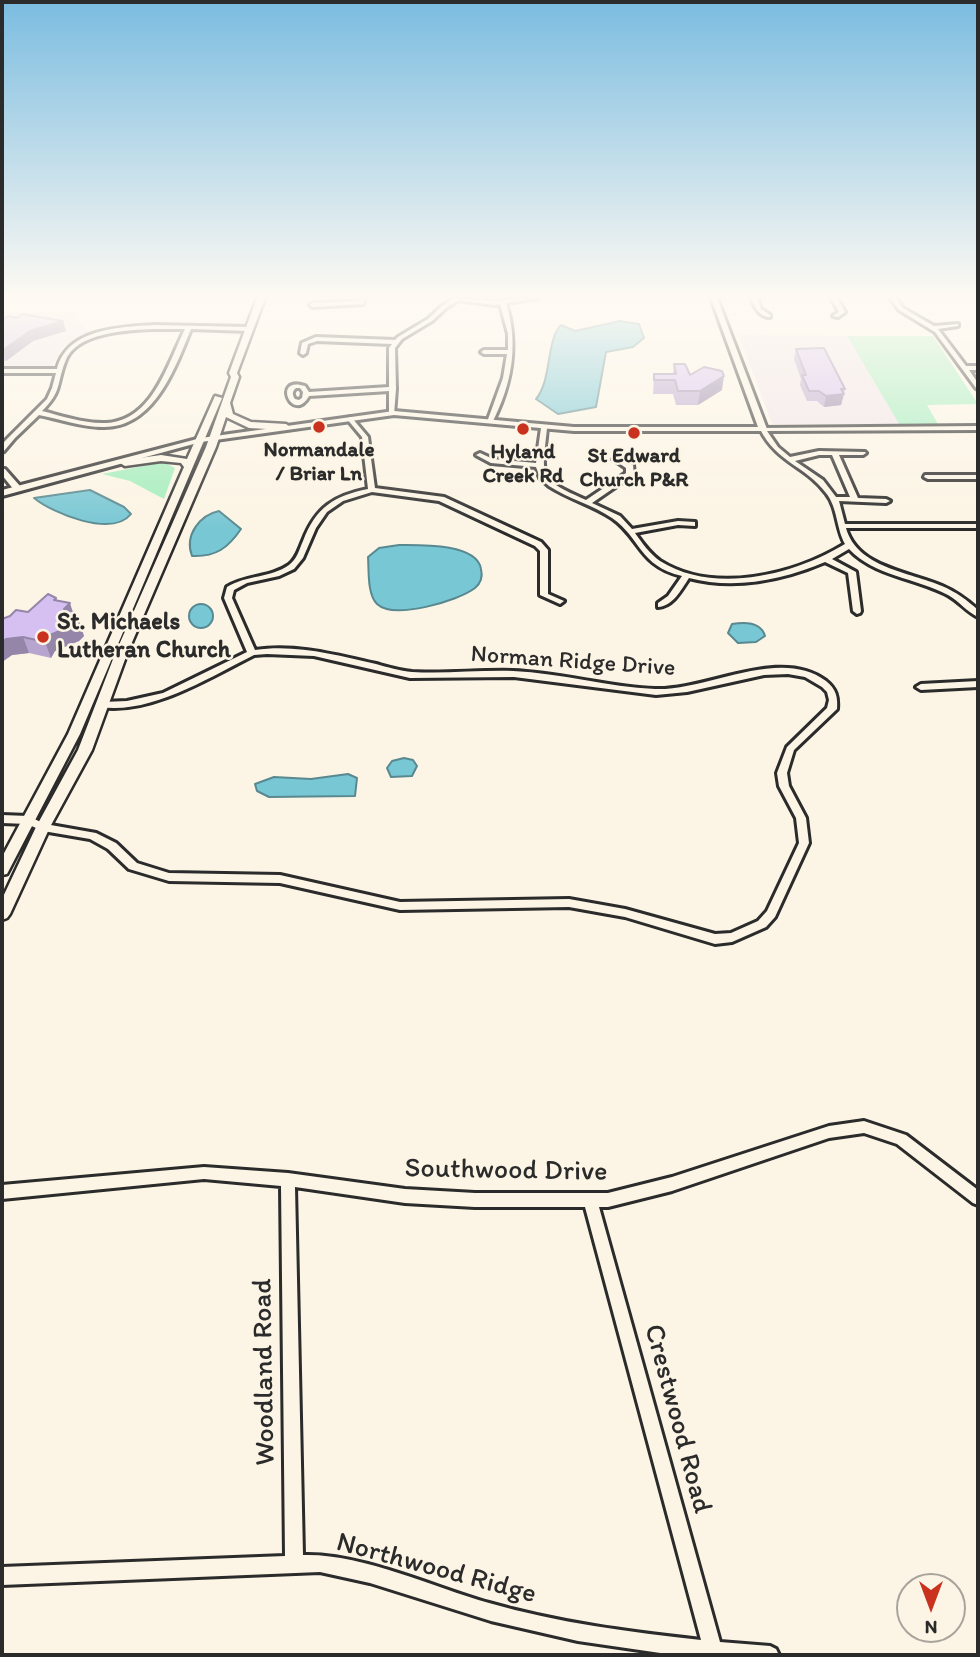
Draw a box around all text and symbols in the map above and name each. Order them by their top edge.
marker: Normandale / Briar Ln [311,419,327,435]
marker: Hyland Creek Rd [515,421,531,437]
marker: St Edward Church P&R [626,425,642,441]
place label: Normandale / Briar Ln [264,438,374,488]
place label: Hyland Creek Rd [482,440,564,490]
place label: St Edward Church P&R [580,444,688,494]
place label: St. Michaels Lutheran Church [57,609,231,665]
marker: St. Michaels Lutheran Church [35,629,51,645]
street label: Norman Ridge Drive [470,640,676,684]
street label: Southwood Drive [404,1152,608,1190]
street label: Woodland Road [247,1278,283,1466]
street label: Crestwood Road [636,1321,718,1517]
street label: Northwood Ridge [332,1526,540,1612]
north arrow [896,1573,966,1643]
text: N [925,1616,937,1639]

